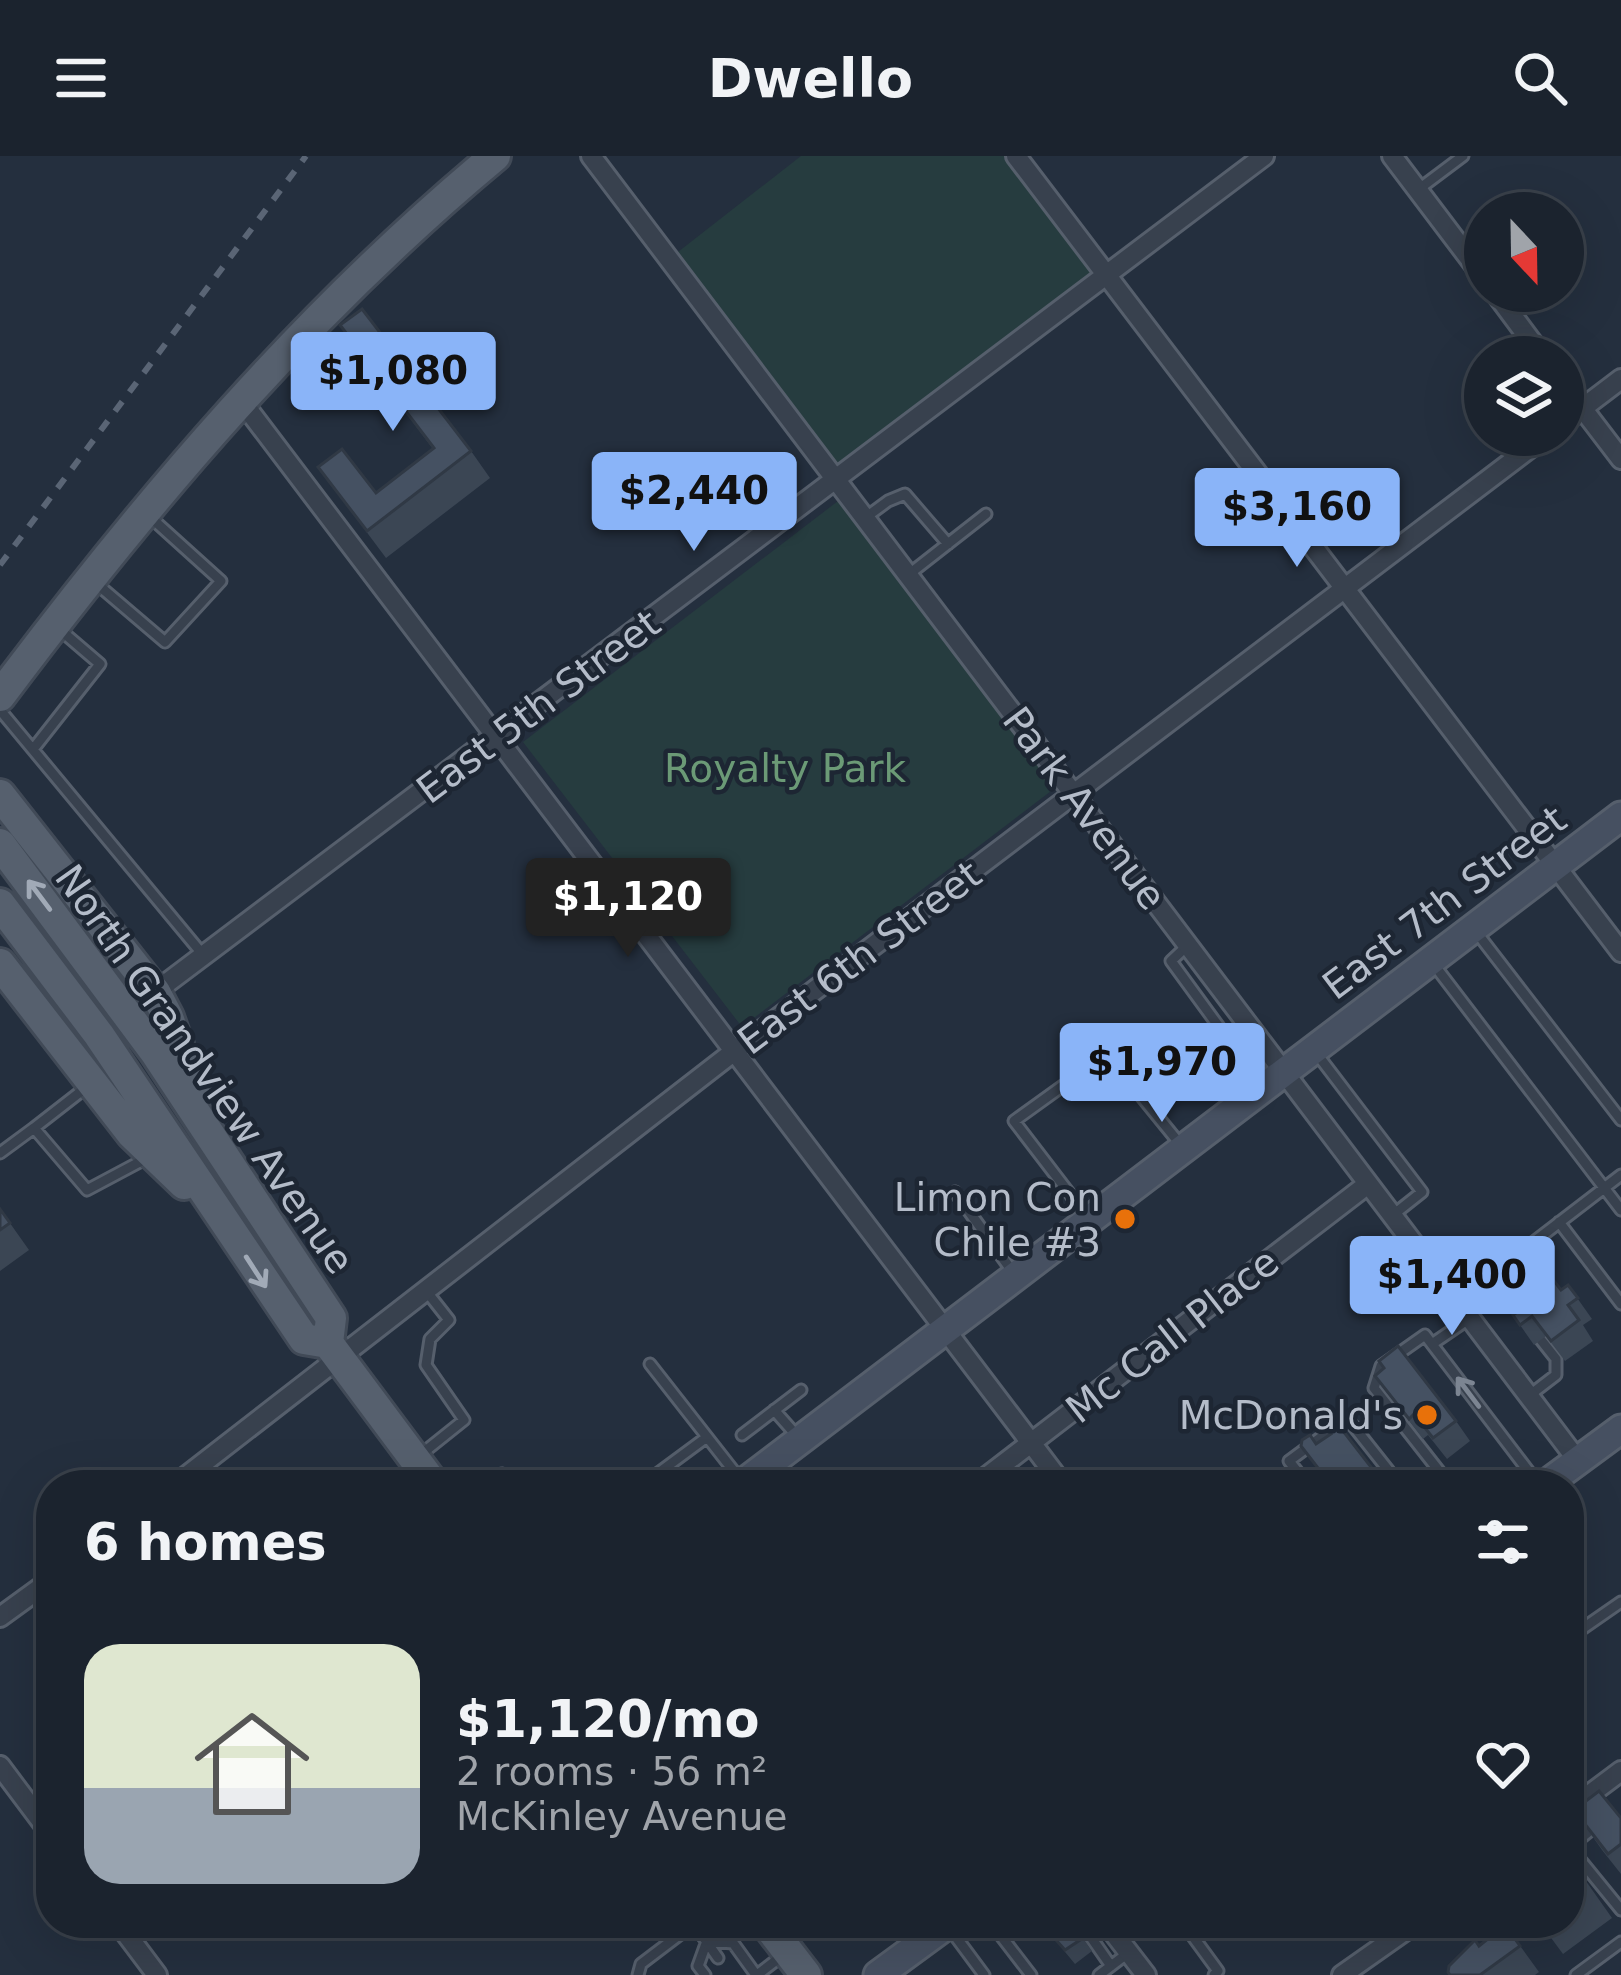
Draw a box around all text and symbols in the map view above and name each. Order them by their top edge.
icon: menu [48,45,114,111]
icon: search [1507,45,1573,111]
text: Dwello [708,47,913,110]
north arrow [1464,192,1584,312]
map controls [1464,192,1584,456]
pin: $1,080 [295,332,491,434]
button: layers [1464,336,1584,456]
text: $1,080 [318,348,468,393]
pin: $2,440 [596,452,792,554]
text: $2,440 [619,468,769,513]
pin: $3,160 [1199,468,1395,570]
text: $3,160 [1222,484,1372,529]
street label: East 5th Street [408,600,669,812]
street label: Park Avenue [994,698,1175,918]
park label: Royalty Park [664,746,906,791]
street label: East 7th Street [1314,796,1575,1008]
street label: East 6th Street [729,851,990,1063]
street label: North Grandview Avenue [46,856,363,1282]
pin: $1,120 [530,858,726,960]
text: $1,120 [553,874,703,919]
one-way arrow [26,880,52,912]
pin: $1,970 [1064,1023,1260,1125]
text: $1,970 [1087,1039,1237,1084]
place label: Limon Con Chile #3 [894,1175,1101,1265]
marker: Limon Con Chile #3 [1112,1206,1138,1232]
pin: $1,400 [1354,1236,1550,1338]
street label: Mc Call Place [1057,1239,1287,1432]
text: $1,400 [1377,1252,1527,1297]
one-way arrow [243,1255,268,1289]
one-way arrow [1456,1376,1482,1409]
place label: McDonald's [1179,1393,1403,1438]
marker: McDonald's [1414,1402,1440,1428]
icon: filters [1470,1509,1536,1575]
text: 6 homes [84,1513,327,1572]
text: $1,120/mo [456,1690,760,1749]
icon: home [180,1692,324,1836]
icon: heart [1470,1731,1536,1797]
text: 2 rooms · 56 m² [456,1749,767,1794]
text: McKinley Avenue [456,1794,787,1839]

